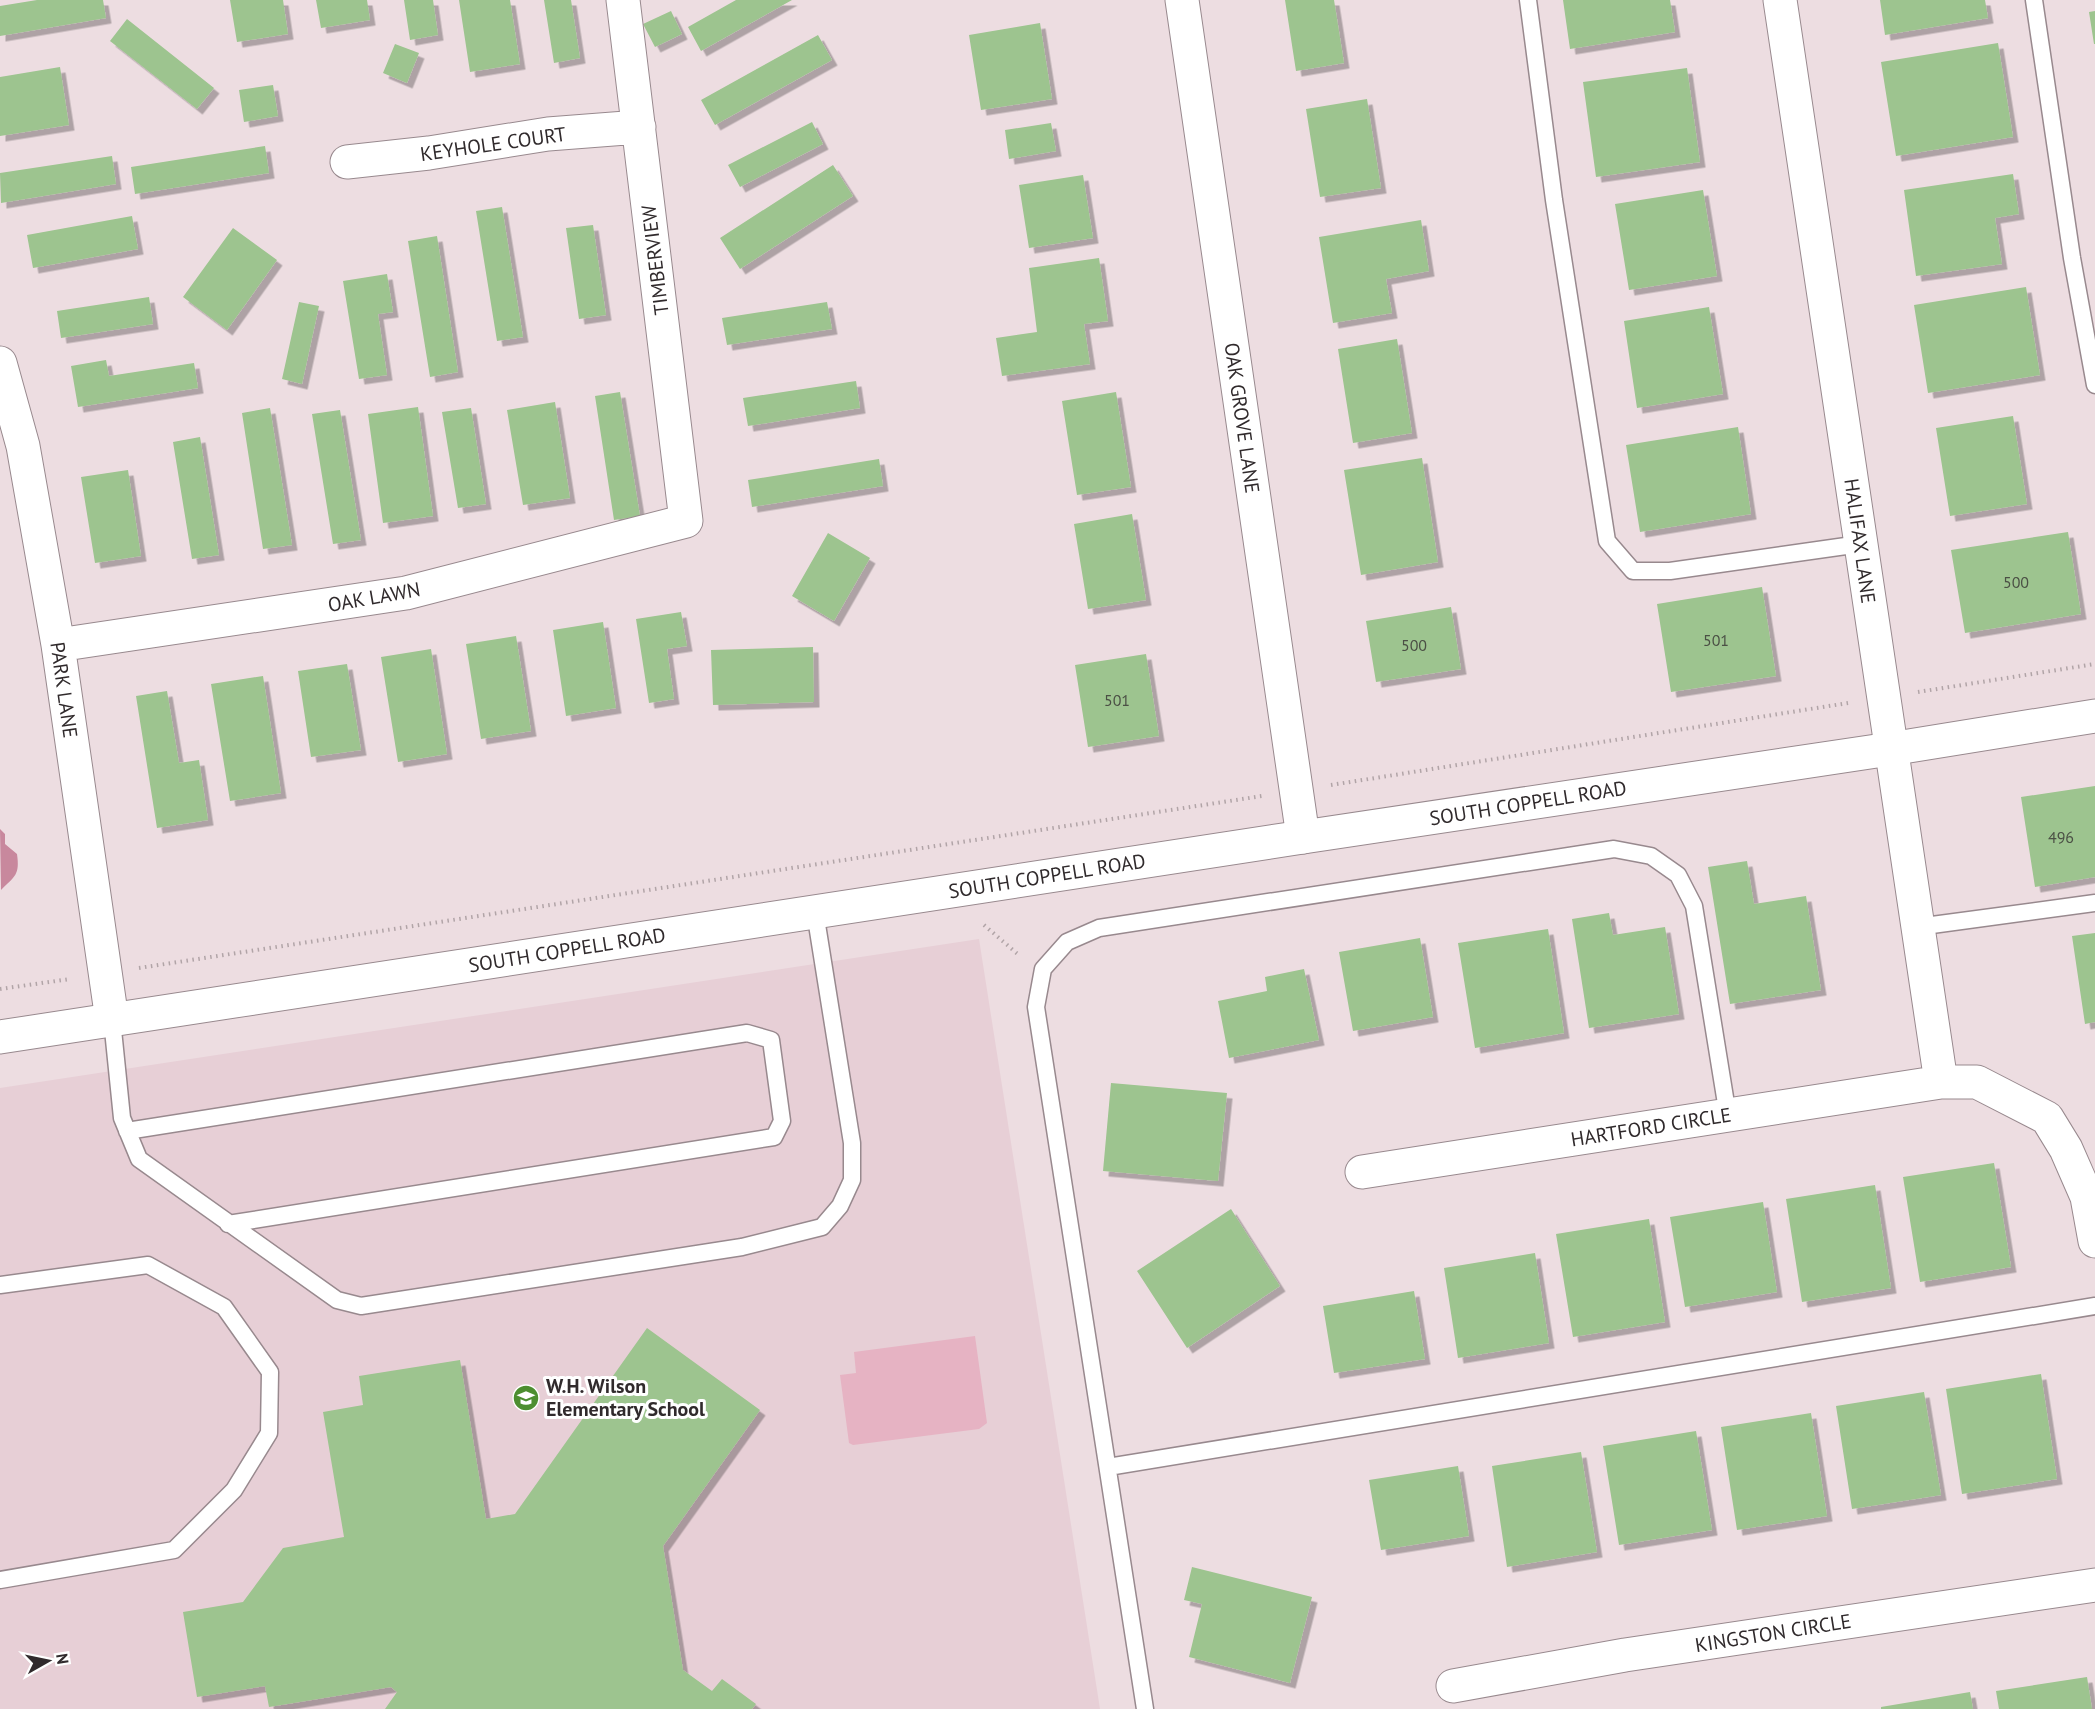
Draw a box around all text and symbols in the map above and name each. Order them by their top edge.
street label: KEYHOLE COURT [418,121,568,167]
street label: TIMBERVIEW [635,203,675,316]
street label: OAK GROVE LANE [1219,341,1265,495]
street label: HALIFAX LANE [1838,477,1882,605]
house number: 500 [2003,572,2029,592]
street label: OAK LAWN [326,576,422,618]
house number: 501 [1703,630,1729,650]
house number: 500 [1401,635,1427,655]
street label: PARK LANE [44,640,84,740]
house number: 501 [1104,690,1130,710]
street label: SOUTH COPPELL ROAD [1428,775,1628,831]
house number: 496 [2048,827,2074,847]
street label: SOUTH COPPELL ROAD [947,848,1147,904]
street label: SOUTH COPPELL ROAD [467,922,667,978]
street label: HARTFORD CIRCLE [1569,1101,1733,1153]
place label: W.H. Wilson Elementary School [546,1373,705,1422]
school or university icon: W.H. Wilson Elementary School [511,1383,541,1413]
street label: KINGSTON CIRCLE [1693,1608,1853,1658]
north arrow [18,1631,78,1691]
text: N [52,1652,74,1665]

